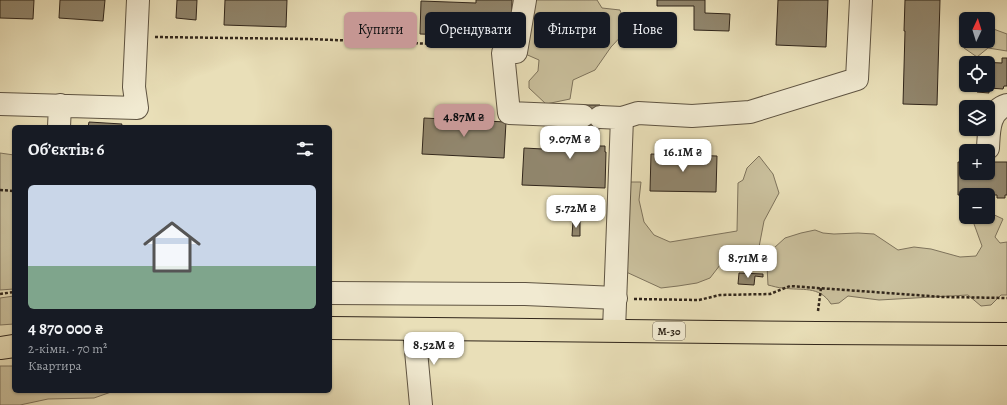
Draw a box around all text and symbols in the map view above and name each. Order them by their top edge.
chip: Купити [344,12,417,48]
chip: Орендувати [425,12,526,48]
chip: Фільтри [534,12,610,48]
chip: Нове [618,12,677,48]
north arrow [959,12,995,48]
map controls [959,12,995,224]
button: locate [959,56,995,92]
button: layers [959,100,995,136]
pin: 4.87M ₴ [427,104,501,138]
text: 4.87M ₴ [443,108,485,125]
pin: 9.07M ₴ [533,126,607,160]
text: 9.07M ₴ [549,130,591,147]
text: Об’єктів: 6 [28,138,104,161]
icon: filters [294,138,316,160]
pin: 16.1M ₴ [646,139,720,173]
text: 16.1M ₴ [663,143,703,160]
button: + [959,144,995,180]
button: − [959,188,995,224]
pin: 5.72M ₴ [539,195,613,229]
text: 5.72M ₴ [555,199,597,216]
icon: home [136,211,208,283]
pin: 8.71M ₴ [711,245,785,279]
text: 8.71M ₴ [728,249,768,266]
text: 4 870 000 ₴ [28,317,104,340]
road number: М-30 [653,322,685,340]
pin: 8.52M ₴ [397,332,471,366]
text: 8.52M ₴ [413,336,455,353]
text: 2-кімн. · 70 m² [28,340,107,357]
text: Квартира [28,357,82,374]

